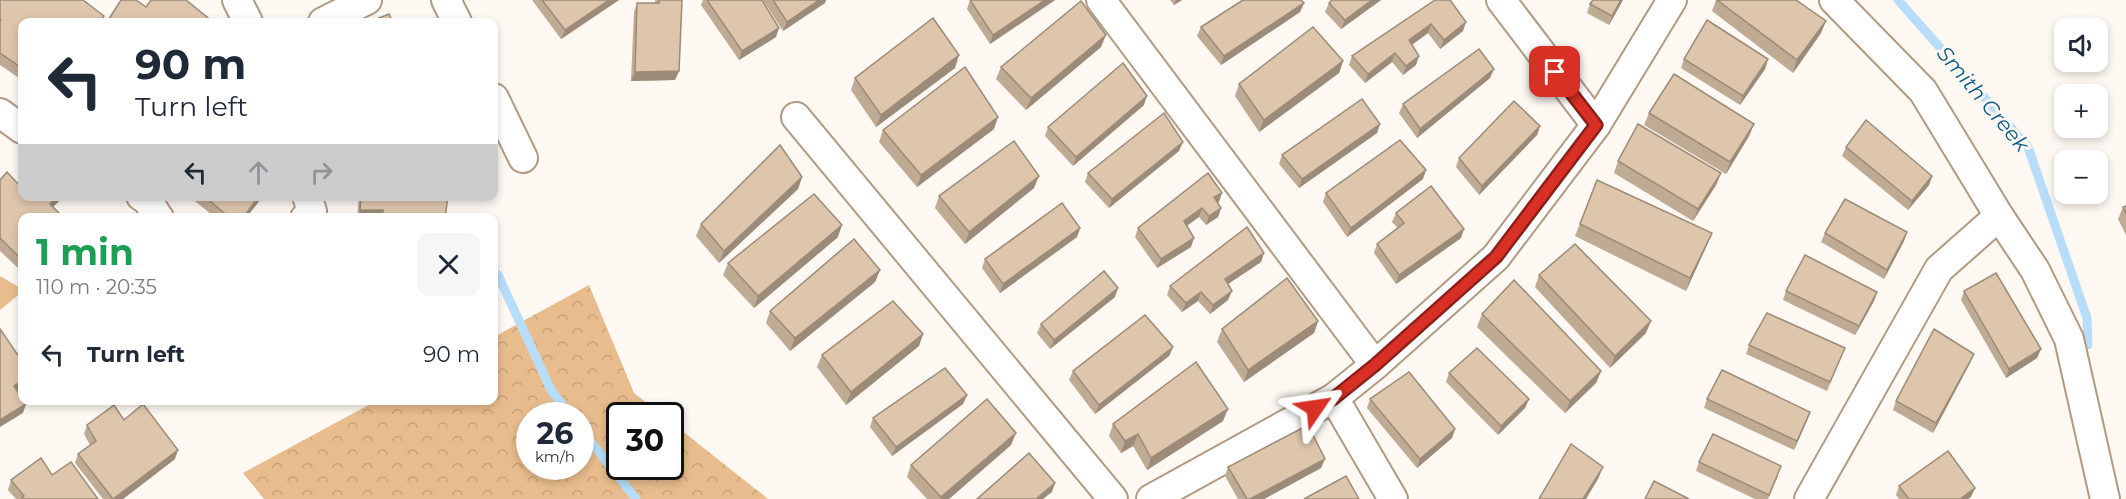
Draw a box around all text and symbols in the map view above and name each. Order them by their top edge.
map controls [2054,18,2108,204]
button: sound [2054,18,2108,72]
text: 90 m [135,38,246,90]
water label: Smith Creek [1932,41,2036,158]
icon: left [36,42,114,120]
pin [1529,46,1580,97]
icon: arrive [1538,55,1571,88]
button: + [2054,84,2108,138]
text: Turn left [135,90,248,123]
button: − [2054,150,2108,204]
icon: left [179,156,212,189]
icon: ahead [242,156,275,189]
icon: right [305,156,338,189]
text: 1 min [36,230,134,274]
button: close [417,233,480,296]
text: 110 m · 20:35 [36,275,157,299]
icon: left [36,338,69,371]
text: Turn left [87,341,185,368]
text: 90 m [423,341,480,368]
position arrow [1283,376,1347,440]
speed limit sign: 30 [606,402,684,480]
text: 26 [537,415,573,452]
text: km/h [535,447,575,466]

